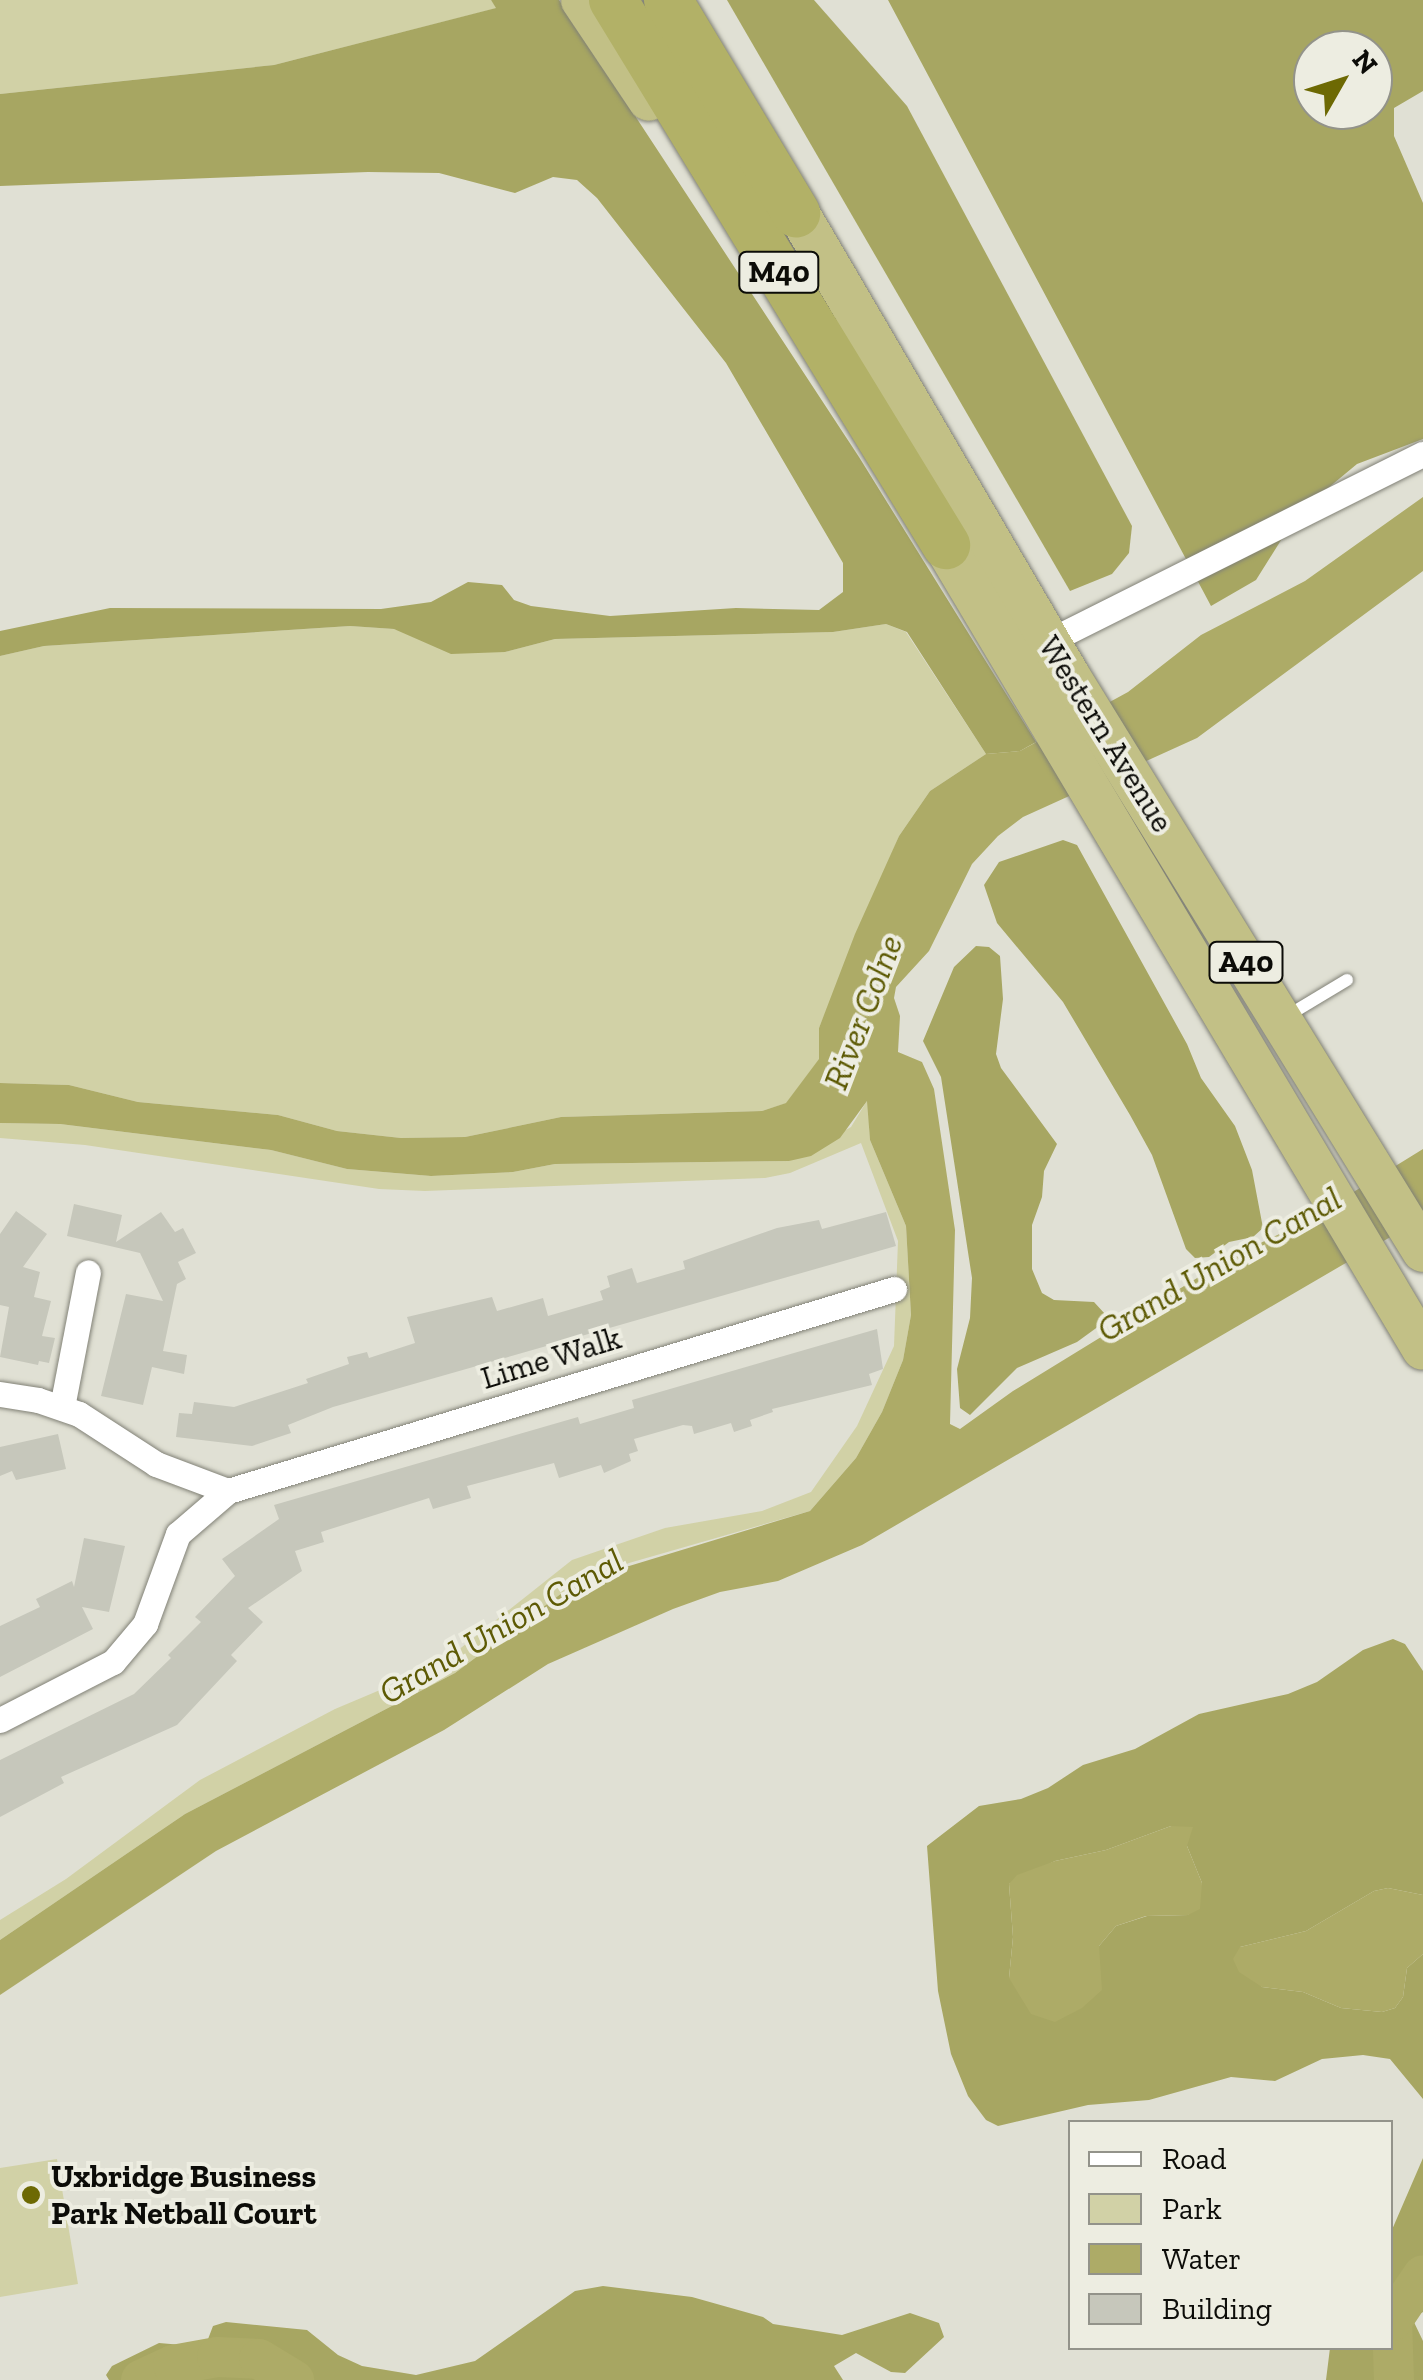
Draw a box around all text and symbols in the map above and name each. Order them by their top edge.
north arrow [1293,30,1393,130]
text: N [1346,43,1385,81]
road number: M40 [736,247,822,297]
street label: Western Avenue [1030,629,1182,839]
water label: River Colne [814,929,912,1095]
road number: A40 [1208,937,1284,987]
water label: Grand Union Canal [1090,1177,1348,1351]
street label: Lime Walk [476,1318,626,1398]
water label: Grand Union Canal [372,1539,630,1713]
legend [1068,2120,1393,2350]
text: Road [1162,2141,1227,2177]
place label: Uxbridge Business Park Netball Court [51,2158,316,2233]
marker: Uxbridge Business Park Netball Court [20,2184,42,2206]
text: Park [1162,2191,1222,2227]
text: Water [1162,2241,1241,2277]
text: Building [1162,2291,1272,2327]

